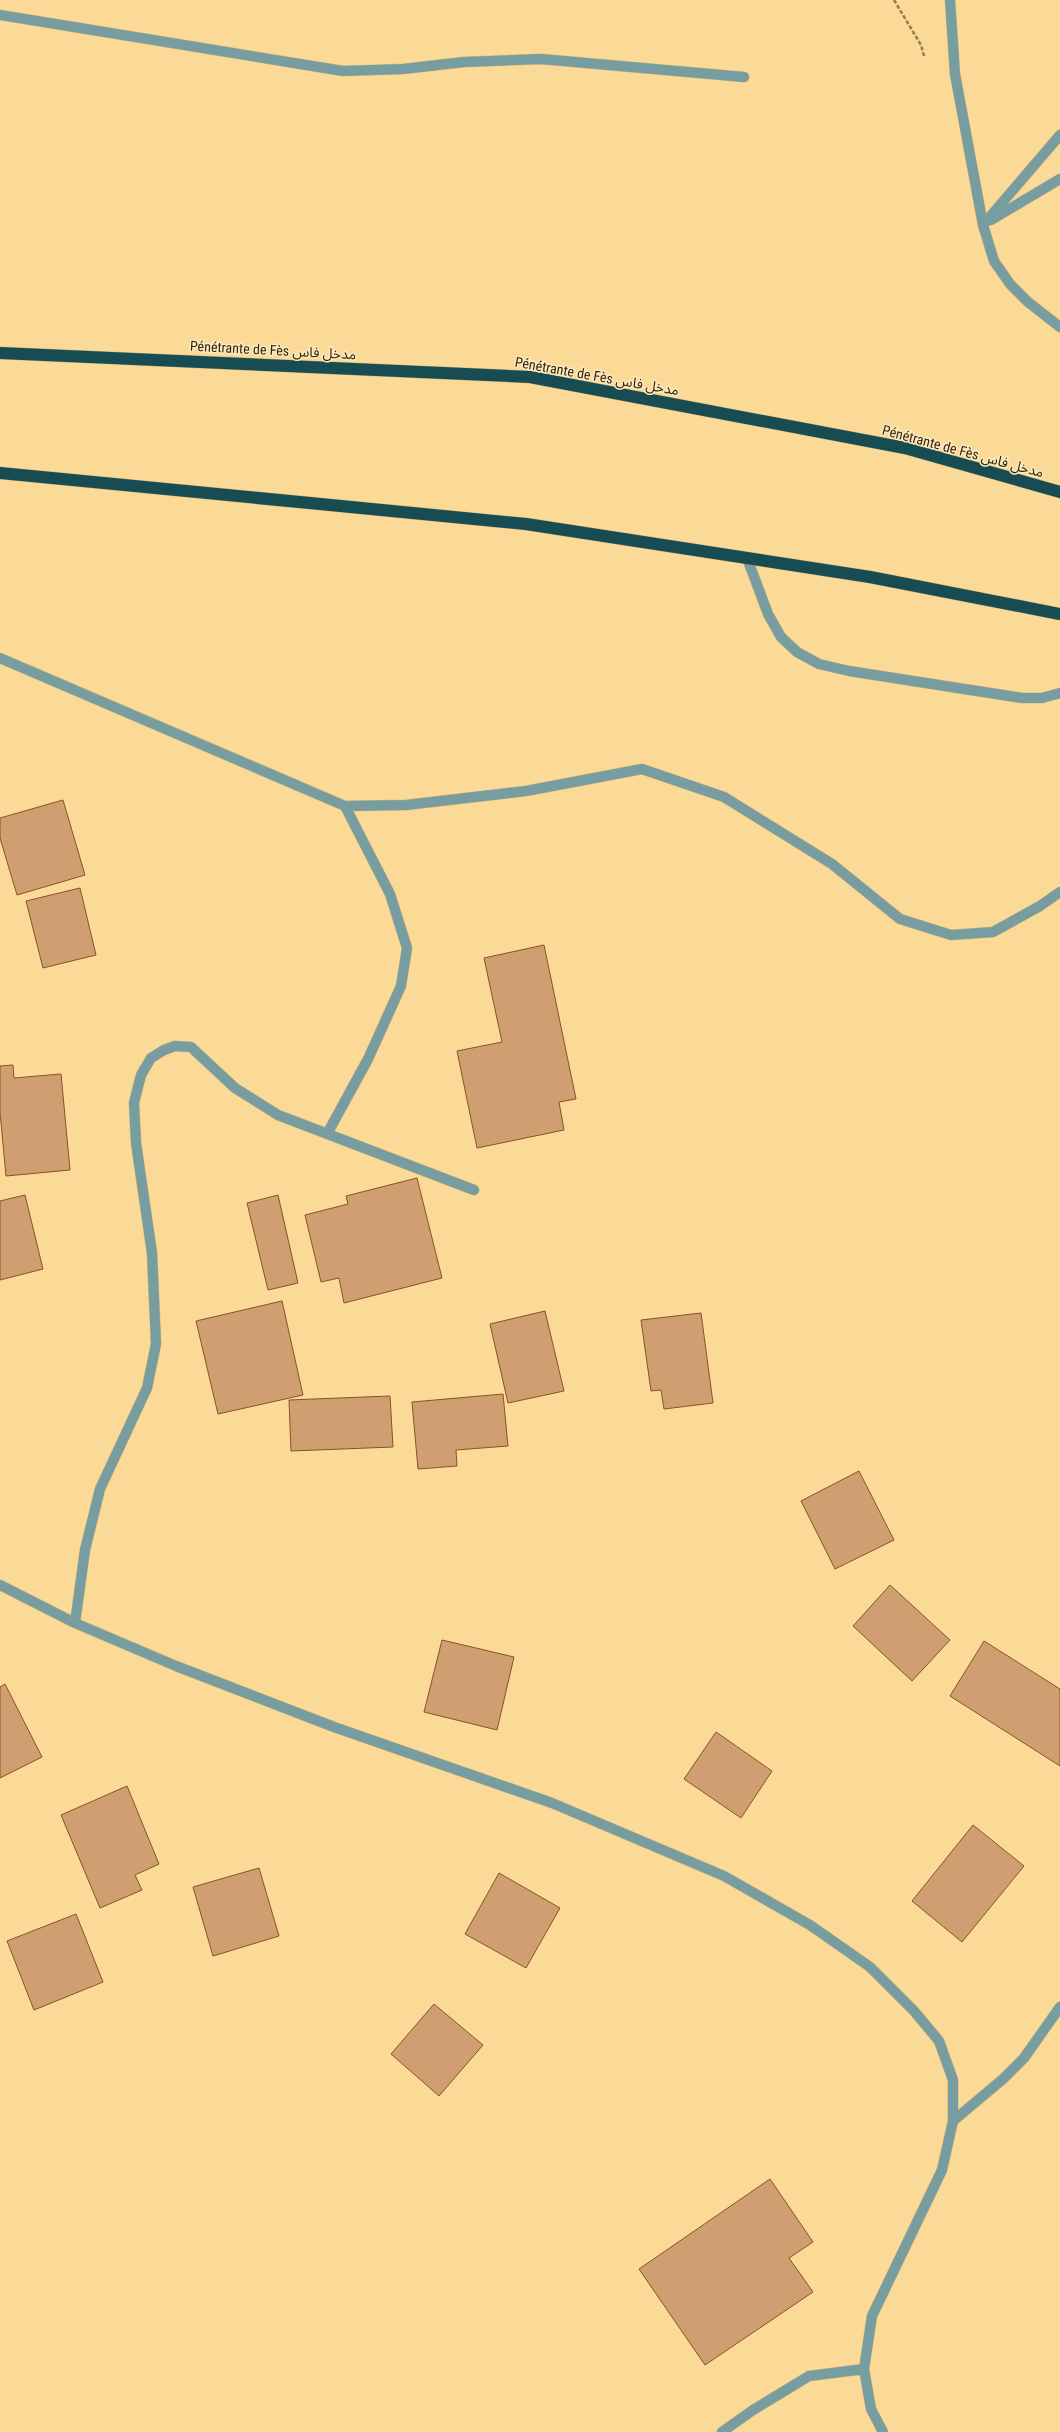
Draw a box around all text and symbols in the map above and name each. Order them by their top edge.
street label: Pénétrante de Fès مدخل فاس [189,338,356,363]
street label: Pénétrante de Fès مدخل فاس [514,354,680,399]
street label: Pénétrante de Fès مدخل فاس [880,422,1045,481]

